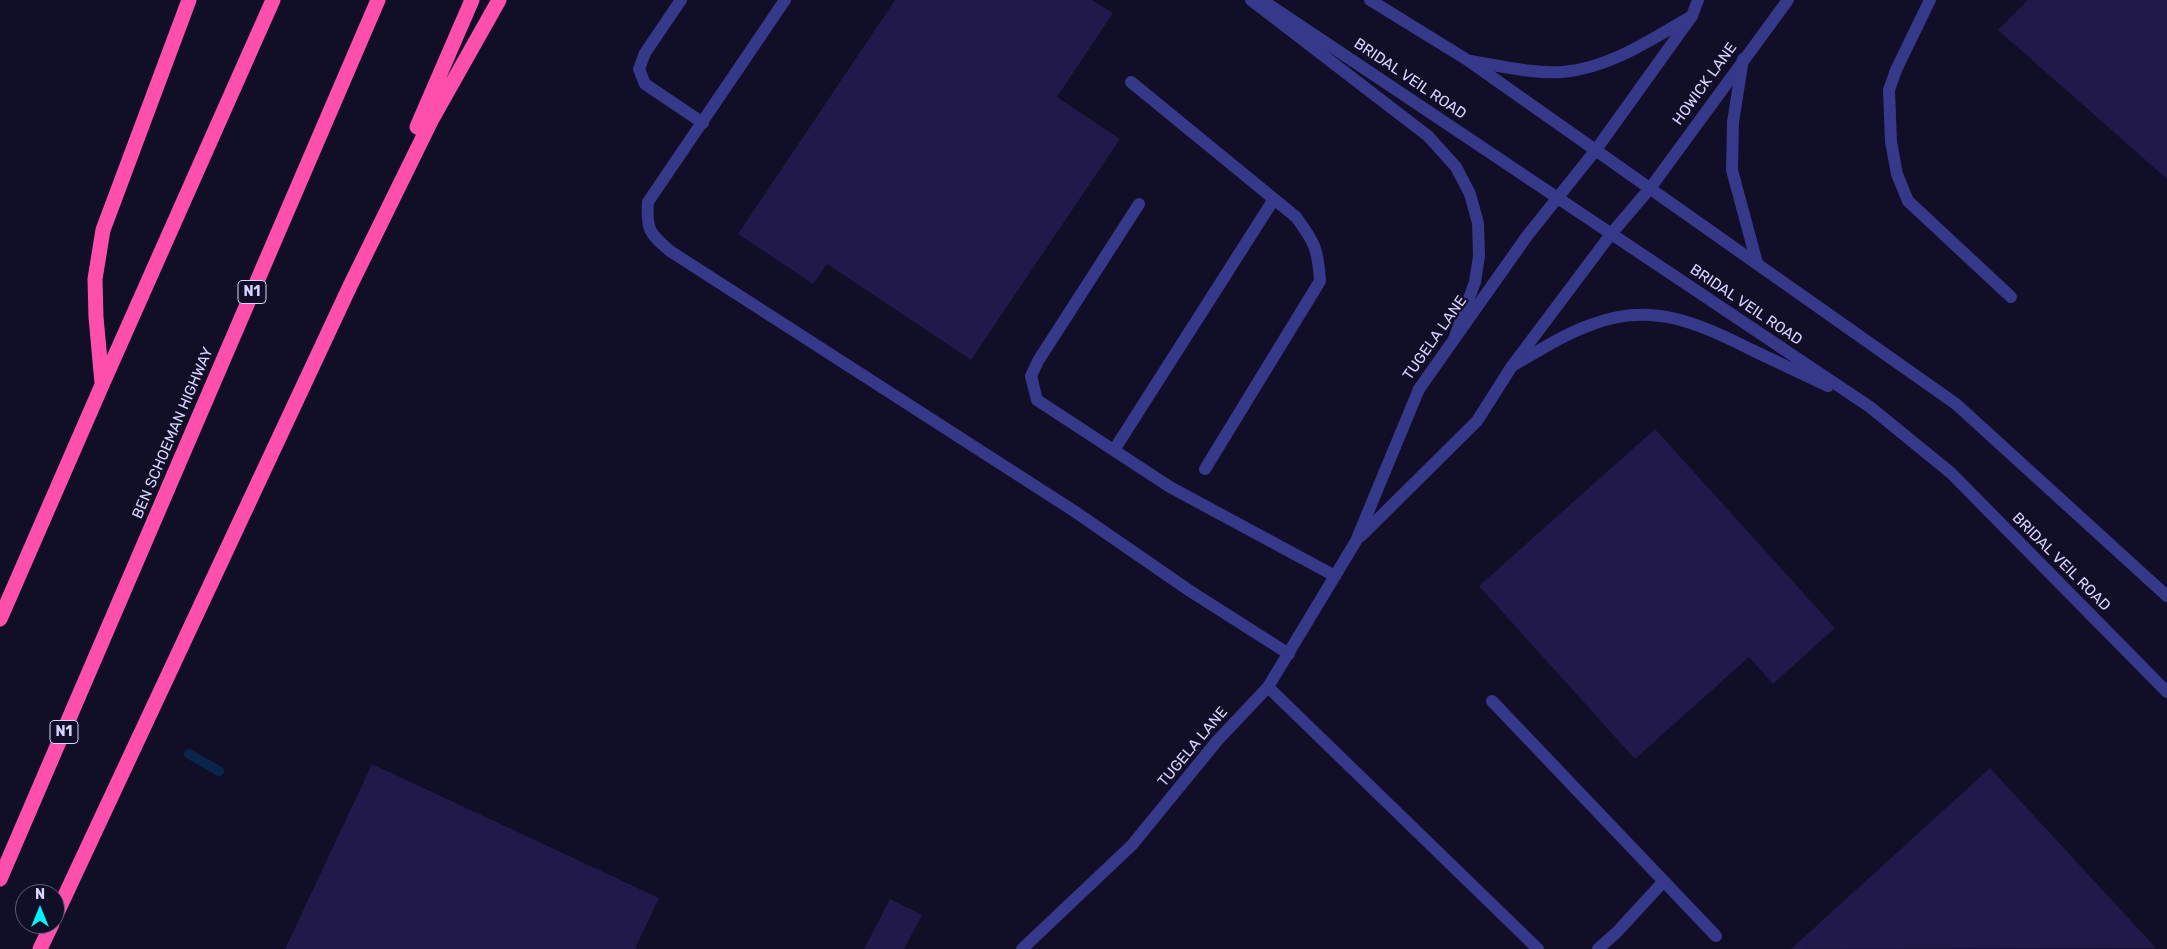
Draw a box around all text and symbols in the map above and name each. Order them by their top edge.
street label: BRIDAL VEIL ROAD [1350,35,1470,123]
street label: HOWICK LANE [1669,39,1741,129]
street label: BRIDAL VEIL ROAD [1686,261,1806,349]
road number: N1 [238,280,266,304]
street label: TUGELA LANE [1399,292,1471,384]
street label: BEN SCHOEMAN HIGHWAY [129,345,217,521]
street label: BRIDAL VEIL ROAD [2008,509,2114,615]
street label: TUGELA LANE [1154,703,1232,791]
road number: N1 [50,720,78,744]
north arrow [15,884,65,934]
text: N [35,886,45,903]

